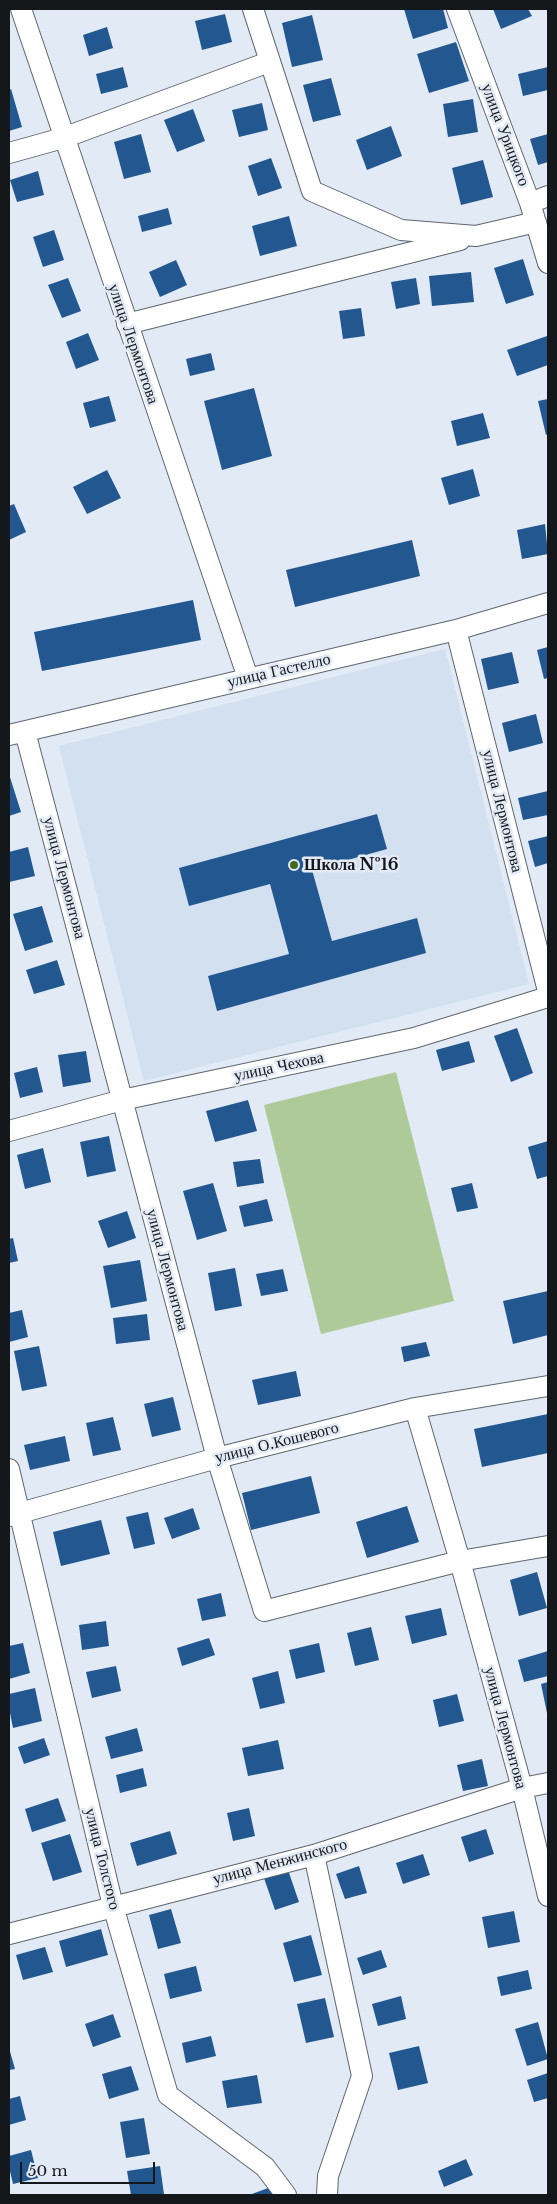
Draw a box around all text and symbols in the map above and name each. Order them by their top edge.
street label: улица Урицкого [477,81,533,189]
street label: улица Лермонтова [103,281,163,407]
street label: улица Гастелло [226,650,332,692]
street label: улица Лермонтова [477,748,527,874]
street label: улица Лермонтова [38,815,90,941]
place label: Школа №16 [304,855,399,875]
marker: Школа №16 [288,859,300,871]
street label: улица Чехова [232,1048,326,1086]
street label: улица Лермонтова [141,1207,193,1333]
street label: улица О.Кошевого [213,1418,341,1468]
street label: улица Лермонтова [479,1665,531,1791]
street label: улица Толстого [80,1806,124,1912]
street label: улица Менжинского [211,1835,349,1889]
scale bar [22,2152,158,2184]
text: 50 m [28,2161,68,2180]

